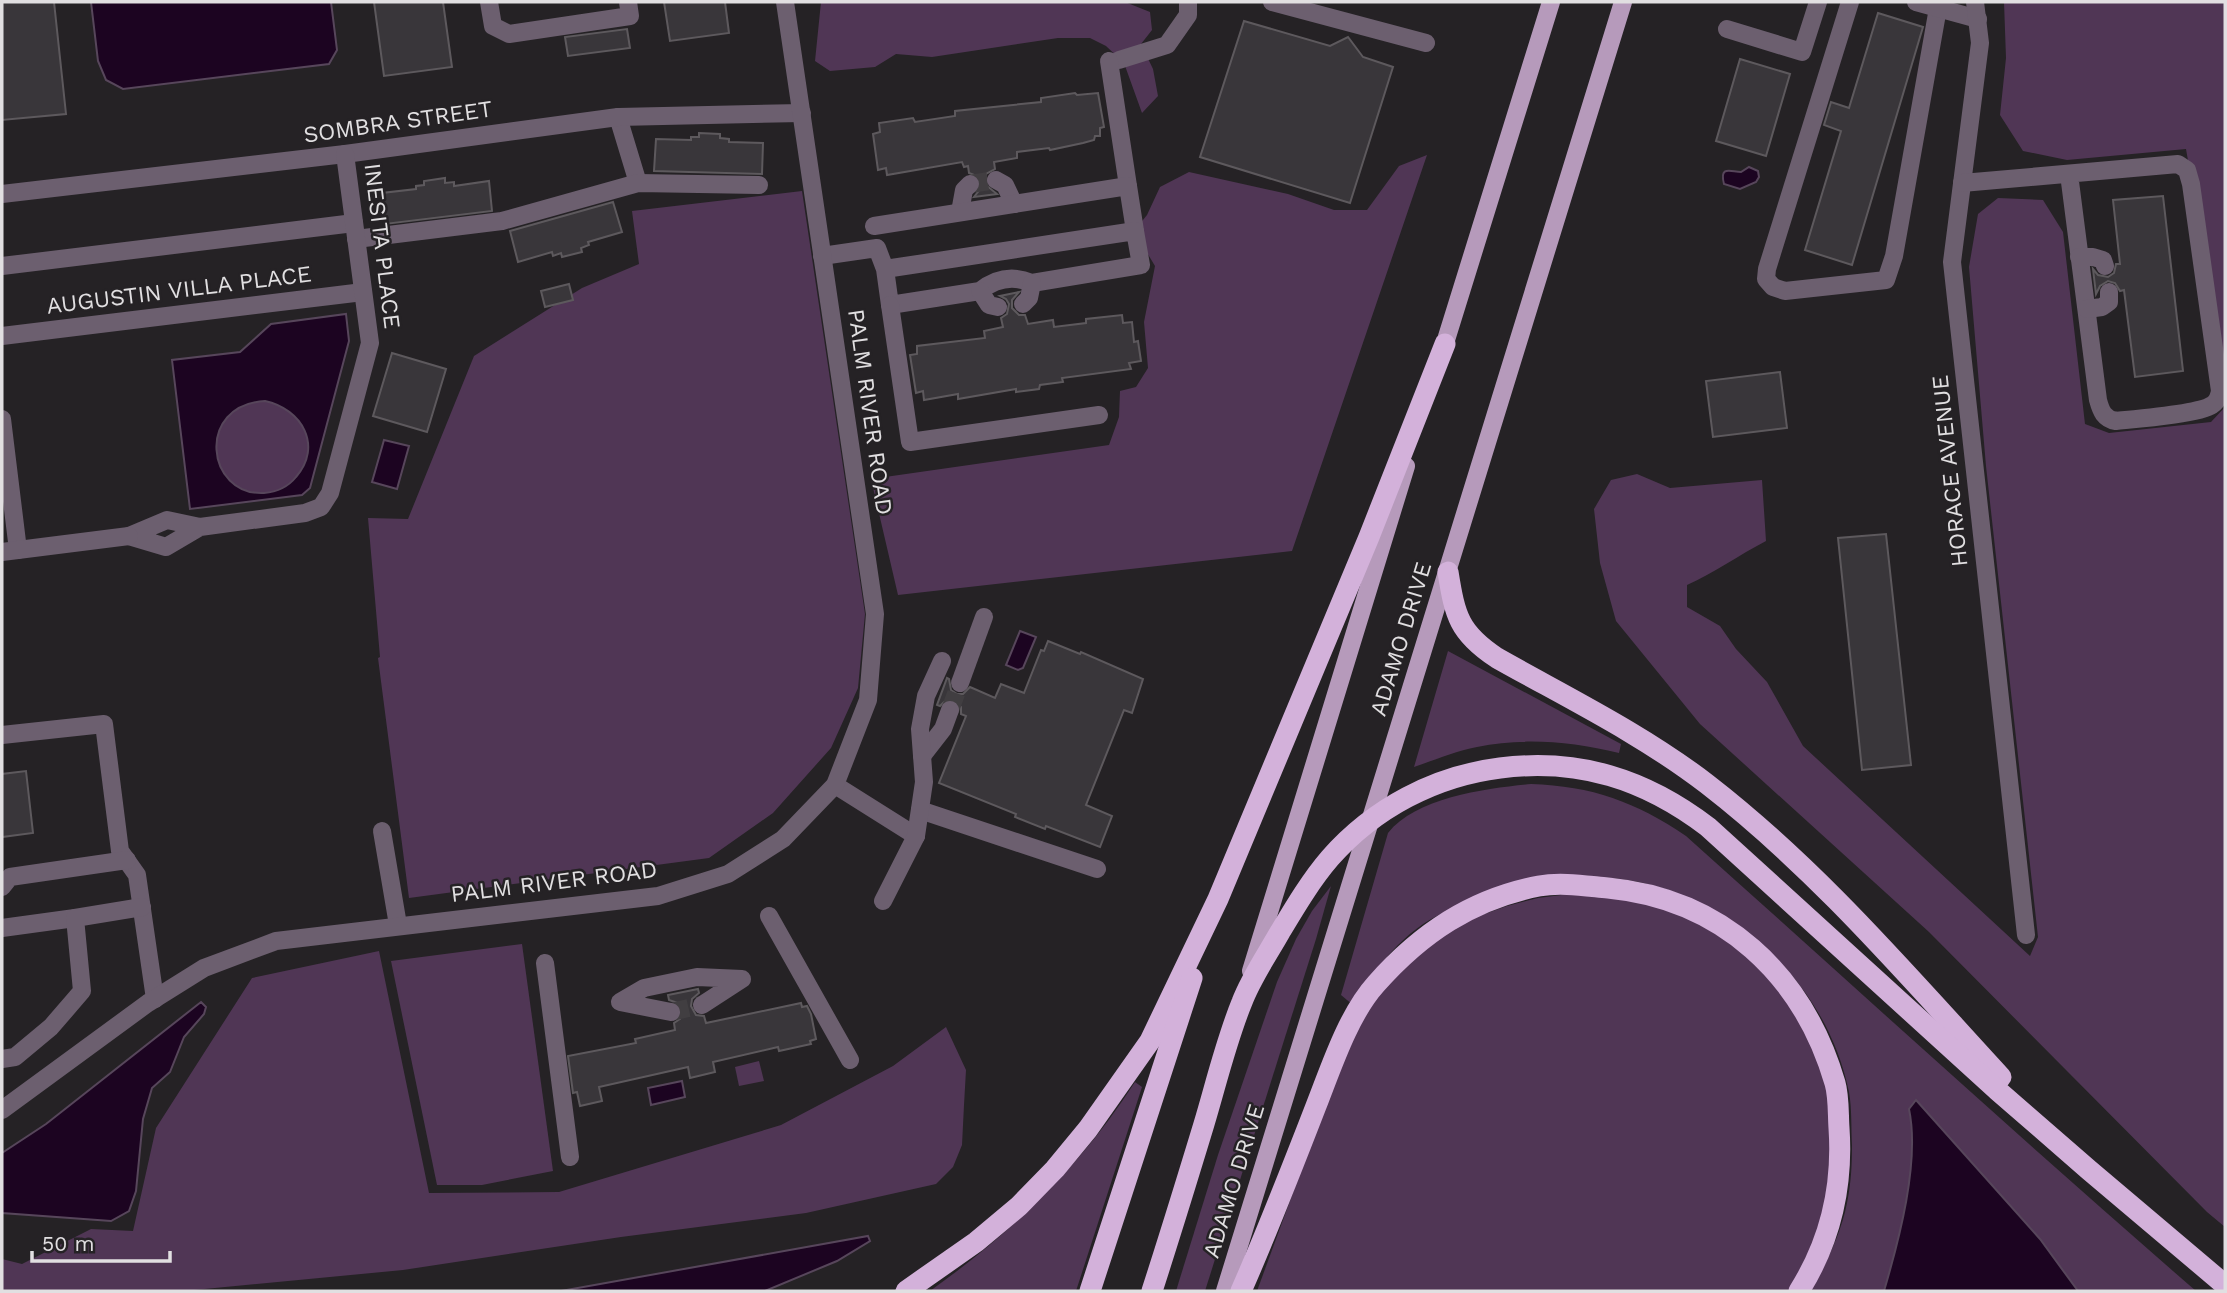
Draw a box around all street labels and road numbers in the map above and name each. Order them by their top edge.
street label: SOMBRA STREET [302,95,494,149]
street label: INESITA PLACE [358,162,406,330]
street label: AUGUSTIN VILLA PLACE [45,260,313,320]
street label: PALM RIVER ROAD [842,307,898,517]
street label: HORACE AVENUE [1927,374,1973,568]
street label: ADAMO DRIVE [1365,559,1437,719]
street label: PALM RIVER ROAD [449,856,659,908]
street label: ADAMO DRIVE [1198,1101,1270,1261]

